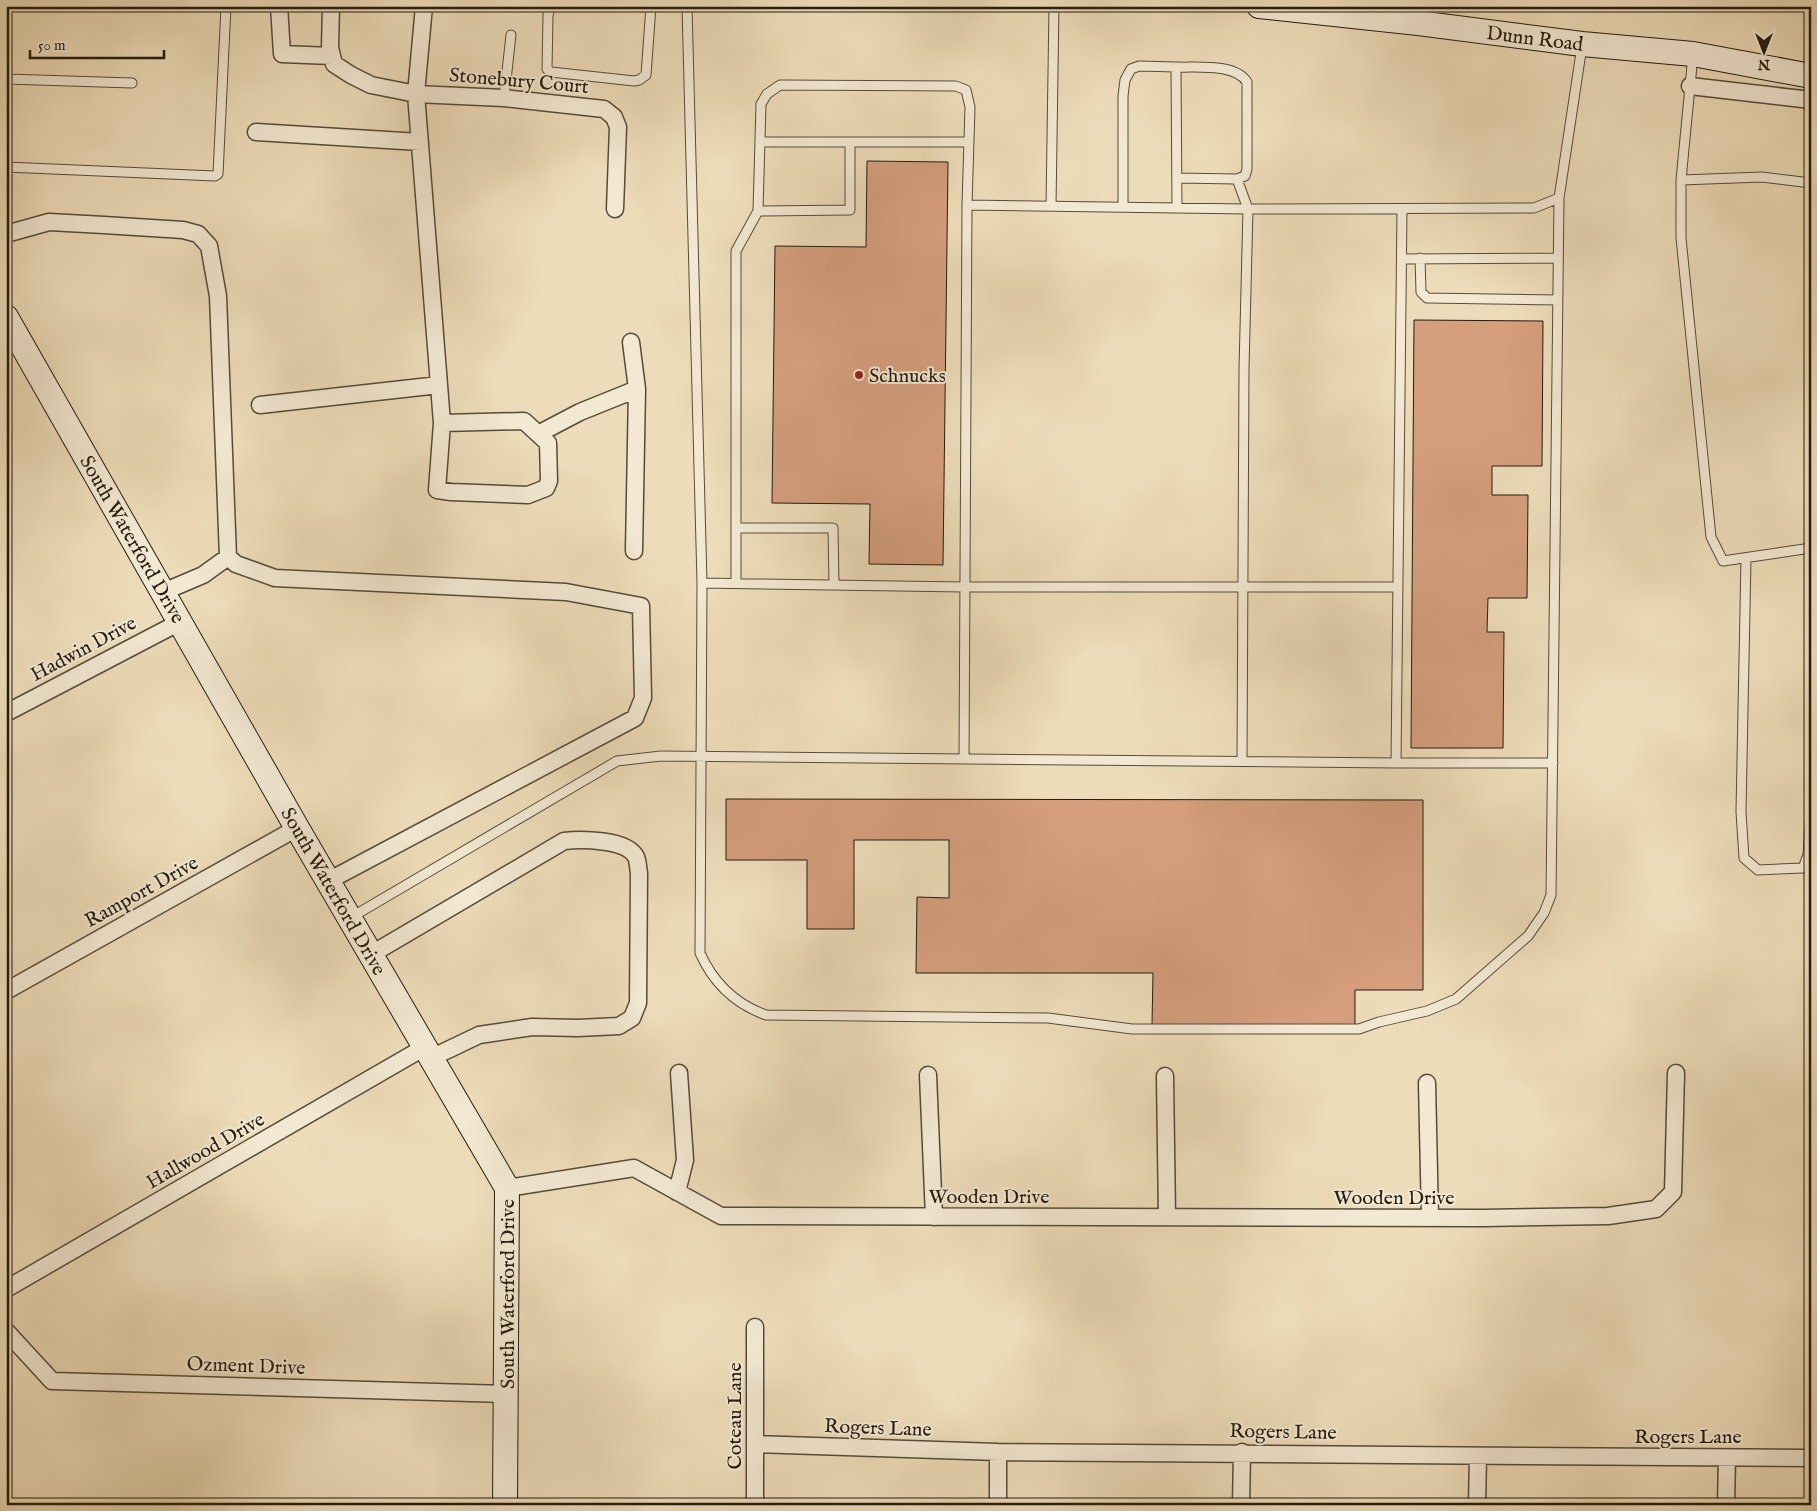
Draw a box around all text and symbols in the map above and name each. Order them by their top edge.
street label: Dunn Road [1485,21,1585,58]
scale bar [30,28,164,60]
north arrow [1740,28,1790,78]
text: 50 m [38,36,66,55]
text: N [1758,55,1771,73]
street label: Stonebury Court [448,63,590,100]
place label: Schnucks [869,364,946,389]
marker: Schnucks [853,369,865,381]
street label: South Waterford Drive [73,451,190,628]
street label: Hadwin Drive [26,611,141,688]
street label: South Waterford Drive [274,803,391,980]
street label: Ramport Drive [81,851,203,934]
street label: Hallwood Drive [142,1107,269,1195]
street label: Wooden Drive [928,1185,1050,1210]
street label: Wooden Drive [1333,1186,1455,1211]
street label: South Waterford Drive [496,1199,521,1389]
street label: Ozment Drive [186,1352,306,1381]
street label: Coteau Lane [723,1362,748,1470]
street label: Rogers Lane [824,1414,932,1443]
street label: Rogers Lane [1229,1419,1337,1446]
street label: Rogers Lane [1634,1425,1742,1450]

